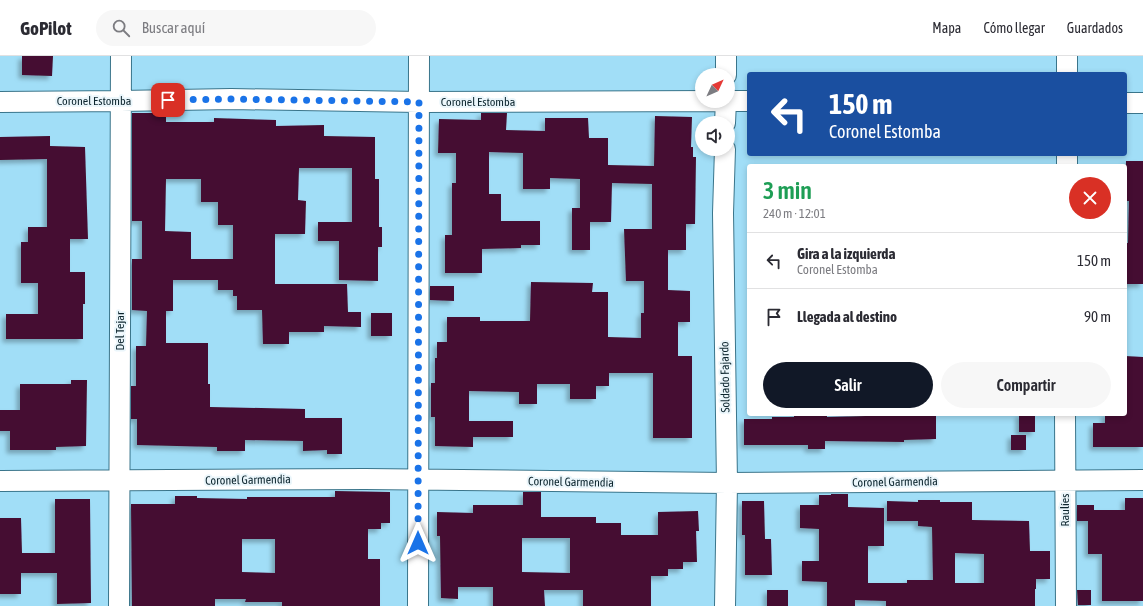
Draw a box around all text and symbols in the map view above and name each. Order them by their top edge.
search box [96,10,376,46]
text: GoPilot [20,17,72,39]
icon: search [110,17,132,39]
text: Buscar aquí [142,19,205,36]
text: Mapa [932,20,961,36]
text: Cómo llegar [983,20,1045,36]
text: Guardados [1067,20,1123,36]
north arrow [695,68,735,108]
map controls [695,68,735,156]
pin [151,83,185,117]
icon: left [763,88,815,140]
text: 150 m [829,88,892,120]
icon: arrive [157,89,179,111]
street label: Coronel Estomba [57,94,131,108]
street label: Coronel Estomba [441,95,515,109]
button: sound [695,116,735,156]
text: Coronel Estomba [829,121,941,142]
text: 3 min [763,177,812,204]
button: close [1069,177,1111,219]
text: 240 m · 12:01 [763,206,826,221]
text: Gira a la izquierda [797,245,895,262]
icon: left [763,250,785,272]
text: 150 m [1077,252,1111,269]
text: Coronel Estomba [797,262,878,277]
icon: arrive [763,306,785,328]
text: Llegada al destino [797,308,897,325]
text: 90 m [1084,308,1111,325]
street label: Del Tejar [113,311,127,350]
street label: Soldado Fajardo [717,341,733,413]
button: Salir [763,362,933,408]
button: Compartir [941,362,1111,408]
street label: Coronel Garmendia [205,472,291,488]
street label: Coronel Garmendia [528,474,614,490]
street label: Coronel Garmendia [852,474,938,490]
street label: Raulíes [1058,493,1072,527]
position arrow [397,522,439,564]

